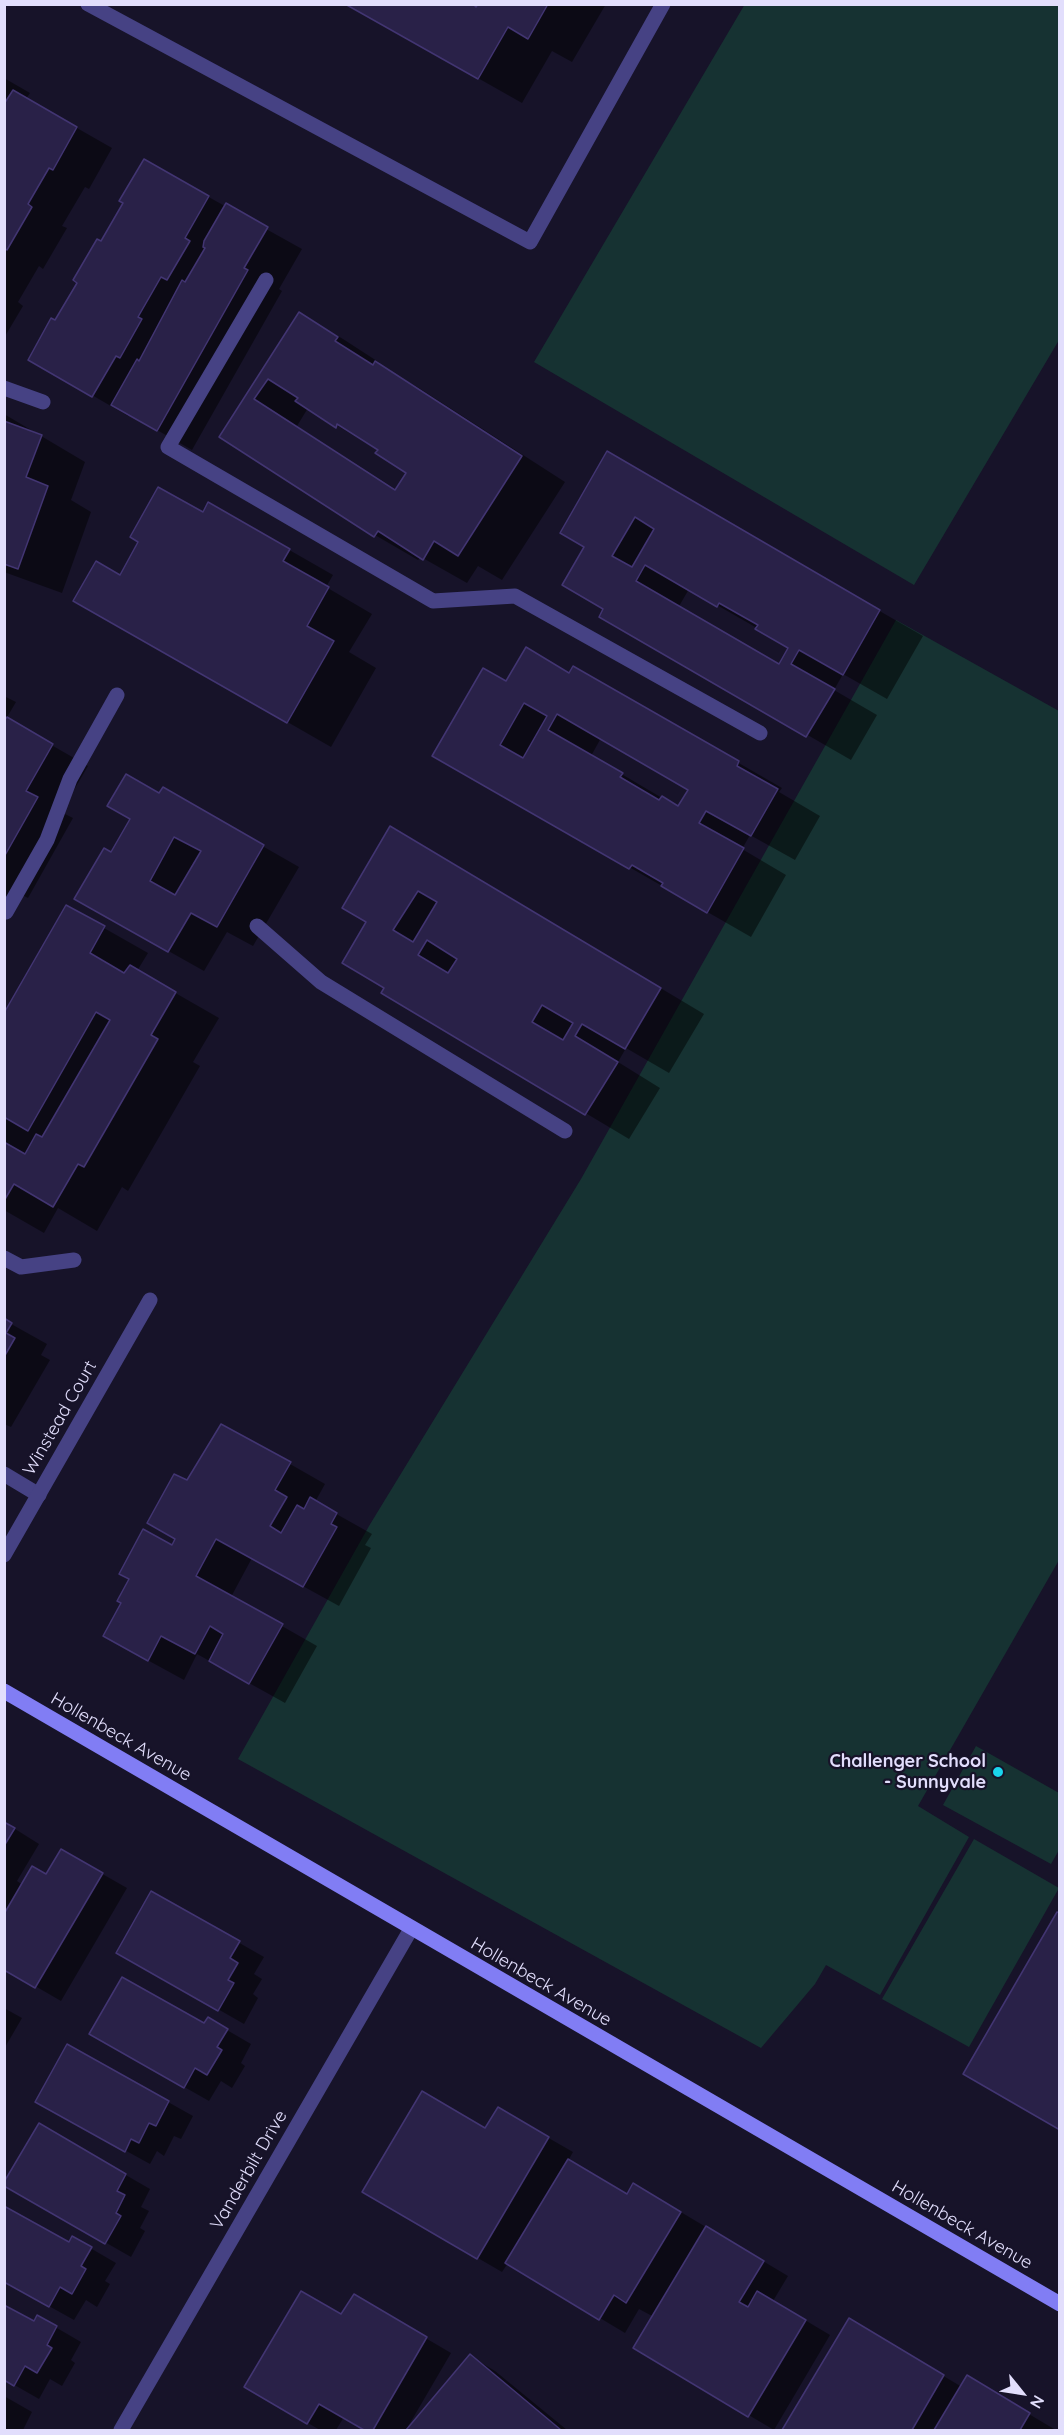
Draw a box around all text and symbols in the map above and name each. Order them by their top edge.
street label: Winstead Court [18,1357,102,1479]
street label: Hollenbeck Avenue [47,1688,195,1786]
place label: Challenger School - Sunnyvale [829,1751,986,1794]
marker: Challenger School - Sunnyvale [991,1765,1005,1779]
street label: Hollenbeck Avenue [467,1933,615,2031]
street label: Vanderbilt Drive [206,2106,292,2234]
street label: Hollenbeck Avenue [888,2176,1036,2274]
north arrow [992,2363,1052,2423]
text: N [1026,2392,1049,2412]

